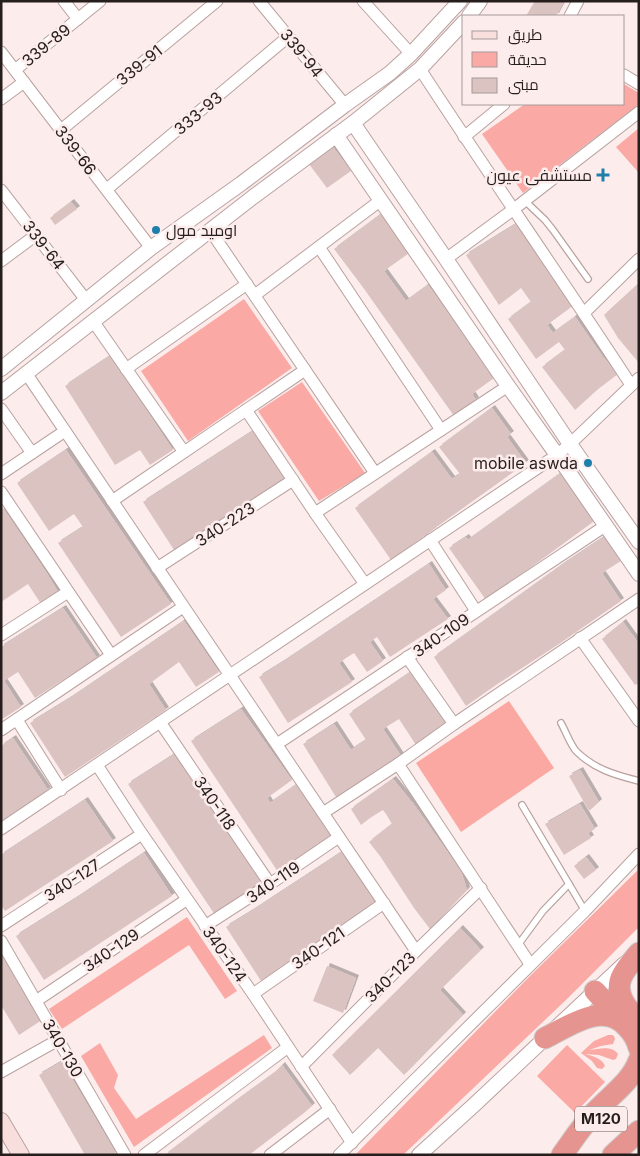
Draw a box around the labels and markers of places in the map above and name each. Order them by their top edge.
place label: مستشفى عيون [487,165,592,186]
marker: مستشفى عيون [596,168,610,182]
place label: اوميد مول [166,220,237,241]
marker: اوميد مول [150,224,162,236]
place label: mobile aswda [474,453,578,473]
marker: mobile aswda [582,457,594,469]

